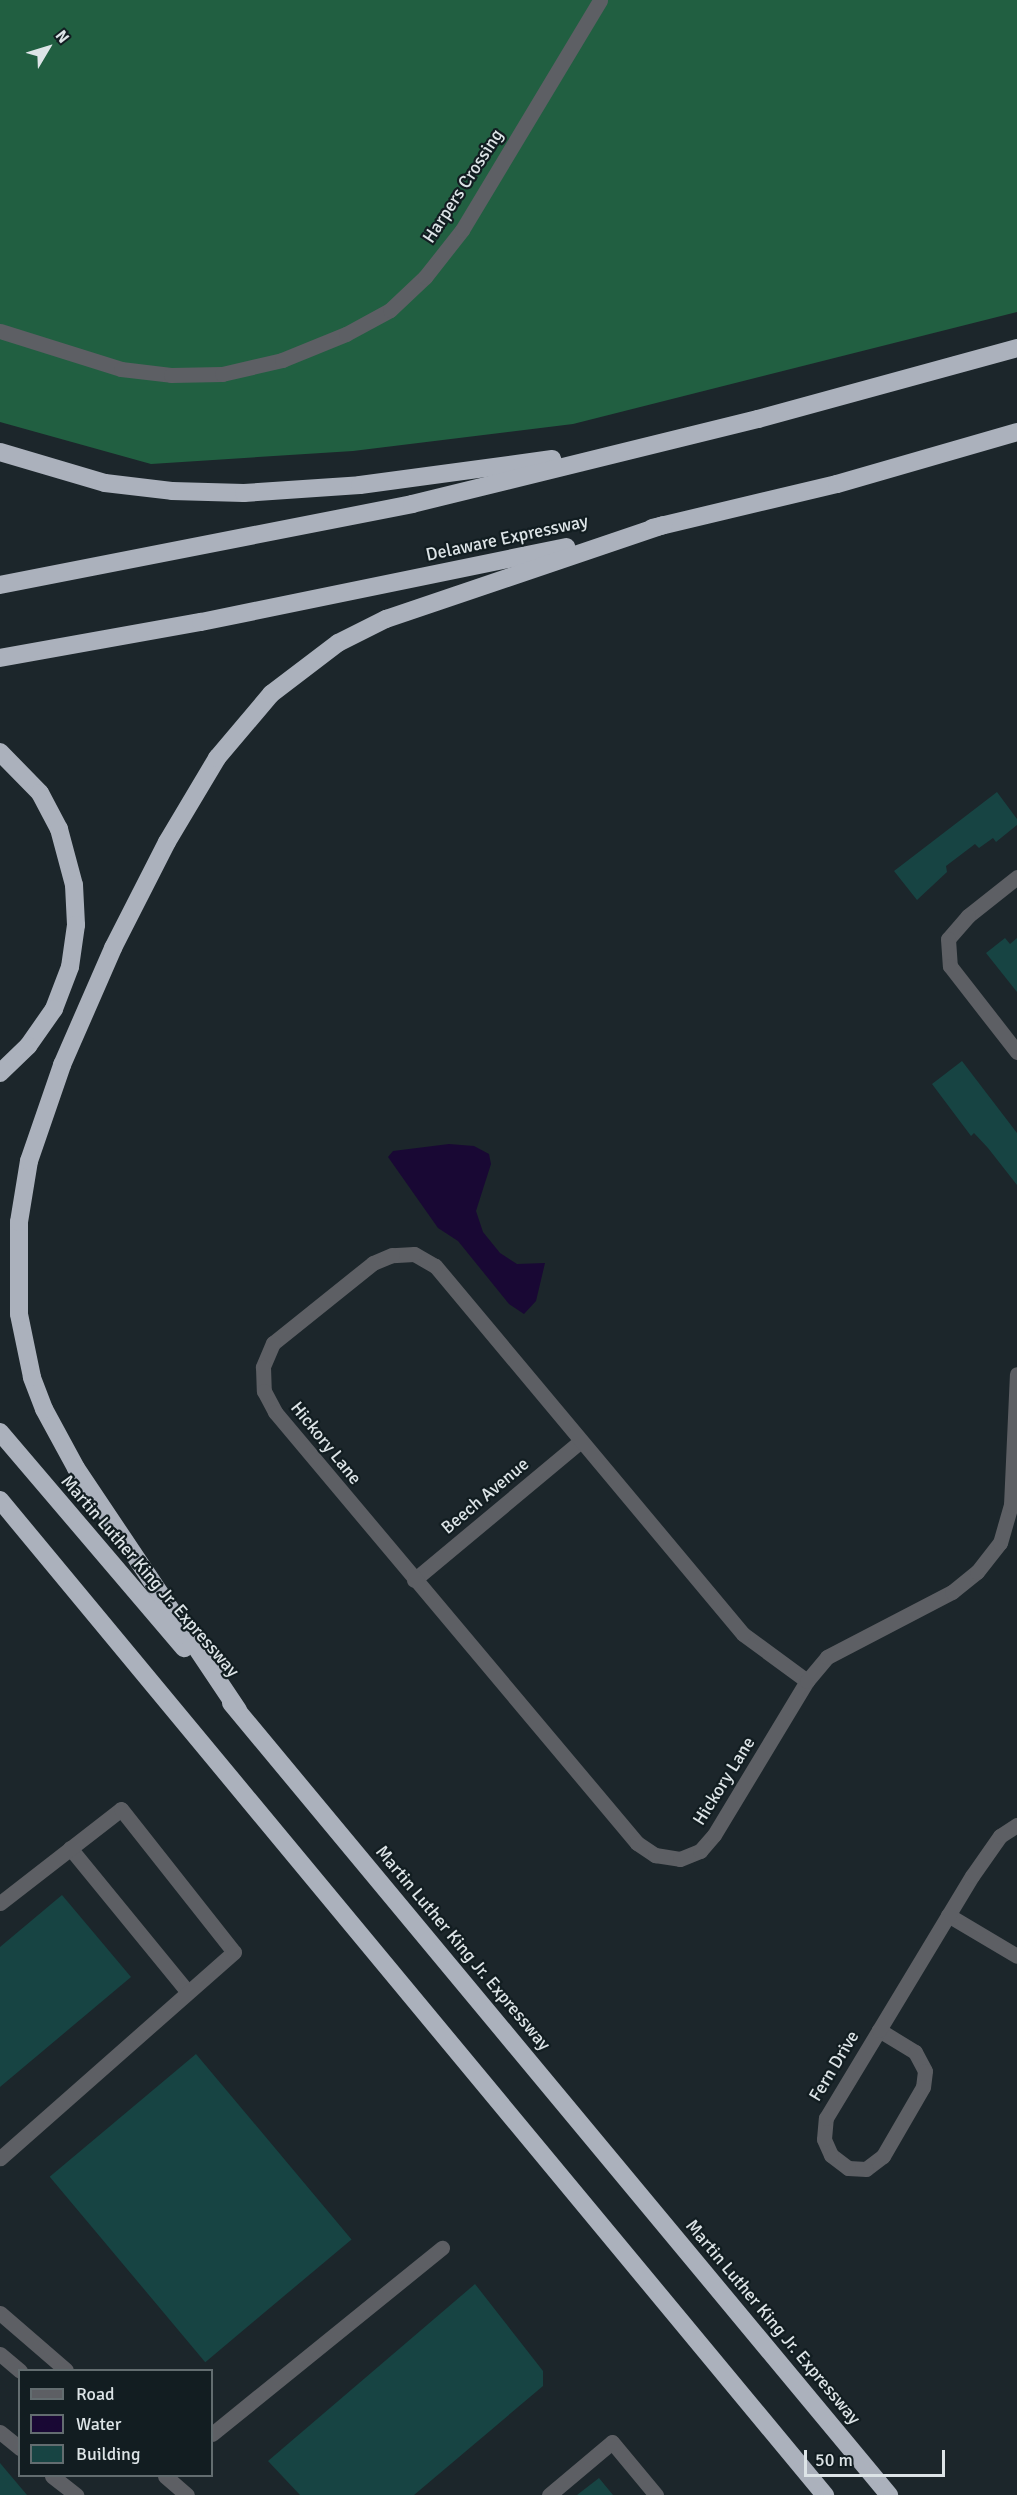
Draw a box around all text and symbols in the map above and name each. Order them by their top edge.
north arrow [18,18,78,78]
text: N [51,26,73,47]
street label: Harpers Crossing [418,125,508,247]
street label: Delaware Expressway [424,510,590,566]
street label: Hickory Lane [286,1397,366,1489]
street label: Beech Avenue [437,1453,533,1539]
street label: Martin Luther King Jr. Expressway [56,1471,244,1681]
street label: Hickory Lane [688,1733,760,1829]
street label: Martin Luther King Jr. Expressway [371,1841,555,2055]
street label: Fern Drive [805,2027,863,2105]
street label: Martin Luther King Jr. Expressway [681,2215,865,2429]
legend [18,2369,213,2477]
text: Road [76,2383,115,2405]
text: Water [76,2413,121,2435]
scale bar [807,2438,948,2476]
text: Building [76,2443,140,2465]
text: 50 m [815,2449,853,2471]

